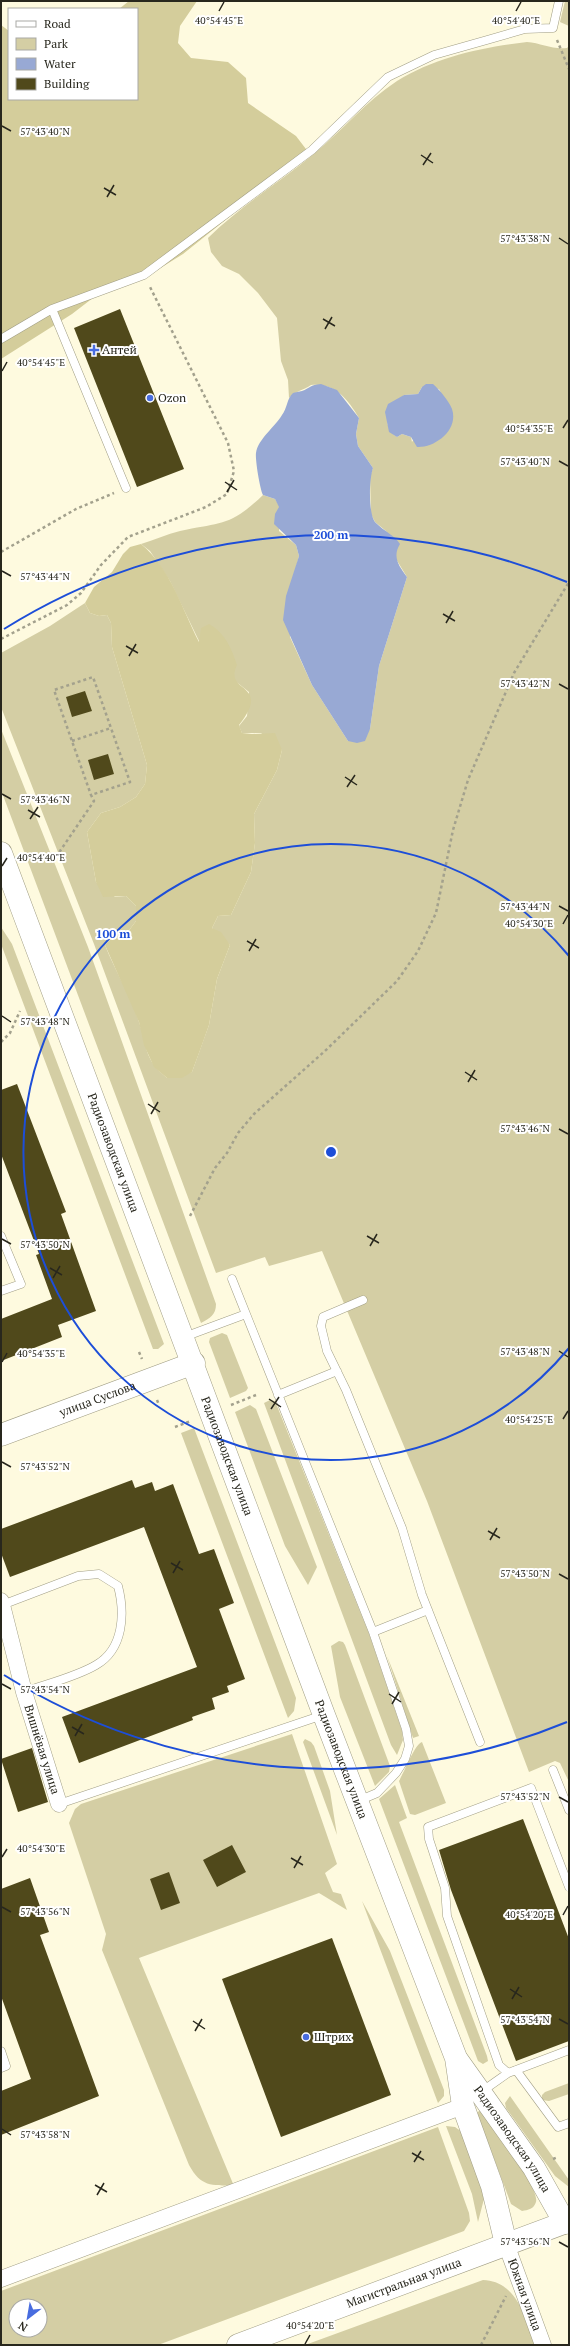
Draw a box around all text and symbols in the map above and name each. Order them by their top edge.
legend [8,8,138,100]
text: 40°54'45"E [195,14,243,27]
text: 40°54'40"E [492,14,540,27]
text: Road [44,16,71,31]
text: Park [44,36,69,51]
text: Water [44,56,76,71]
text: Building [44,76,90,91]
text: 57°43'40"N [20,125,70,138]
text: 57°43'38"N [500,232,550,245]
place label: Антей [102,342,137,357]
marker: Антей [89,345,99,355]
text: 40°54'45"E [17,356,65,369]
place label: Ozon [158,390,186,405]
marker: Ozon [145,393,155,403]
text: 40°54'35"E [505,422,553,435]
text: 57°43'40"N [500,455,550,468]
text: 200 m [314,527,348,542]
text: 57°43'44"N [20,570,70,583]
text: 57°43'42"N [500,677,550,690]
text: 57°43'46"N [20,793,70,806]
text: 40°54'40"E [17,851,65,864]
text: 57°43'44"N [500,900,550,913]
text: 40°54'30"E [505,917,553,930]
text: 100 m [96,926,130,941]
text: 57°43'48"N [20,1015,70,1028]
street label: Радиозаводская улица [85,1091,143,1214]
text: 57°43'46"N [500,1122,550,1135]
centre of rings [324,1145,338,1159]
text: 57°43'50"N [20,1238,70,1251]
text: 57°43'48"N [500,1345,550,1358]
text: 40°54'35"E [17,1347,65,1360]
street label: улица Суслова [56,1377,138,1420]
street label: Радиозаводская улица [198,1394,257,1518]
text: 40°54'25"E [505,1413,553,1426]
text: 57°43'52"N [20,1460,70,1473]
text: 57°43'50"N [500,1567,550,1580]
text: 57°43'54"N [20,1683,70,1696]
street label: Радиозаводская улица [312,1698,371,1821]
street label: Вишнёвая улица [21,1703,63,1796]
text: 57°43'52"N [500,1790,550,1803]
text: 40°54'30"E [17,1842,65,1855]
text: 57°43'56"N [20,1905,70,1918]
text: 40°54'20"E [505,1908,553,1921]
text: 57°43'54"N [500,2013,550,2026]
place label: Штрих [314,2029,352,2044]
marker: Штрих [301,2032,311,2042]
street label: Радиозаводская улица [471,2082,554,2195]
text: 57°43'58"N [20,2128,70,2141]
text: 57°43'56"N [500,2235,550,2248]
street label: Магистральная улица [344,2254,463,2311]
street label: Южная улица [505,2256,545,2333]
north arrow [8,2298,48,2338]
text: N [15,2318,30,2335]
text: 40°54'20"E [286,2319,334,2332]

